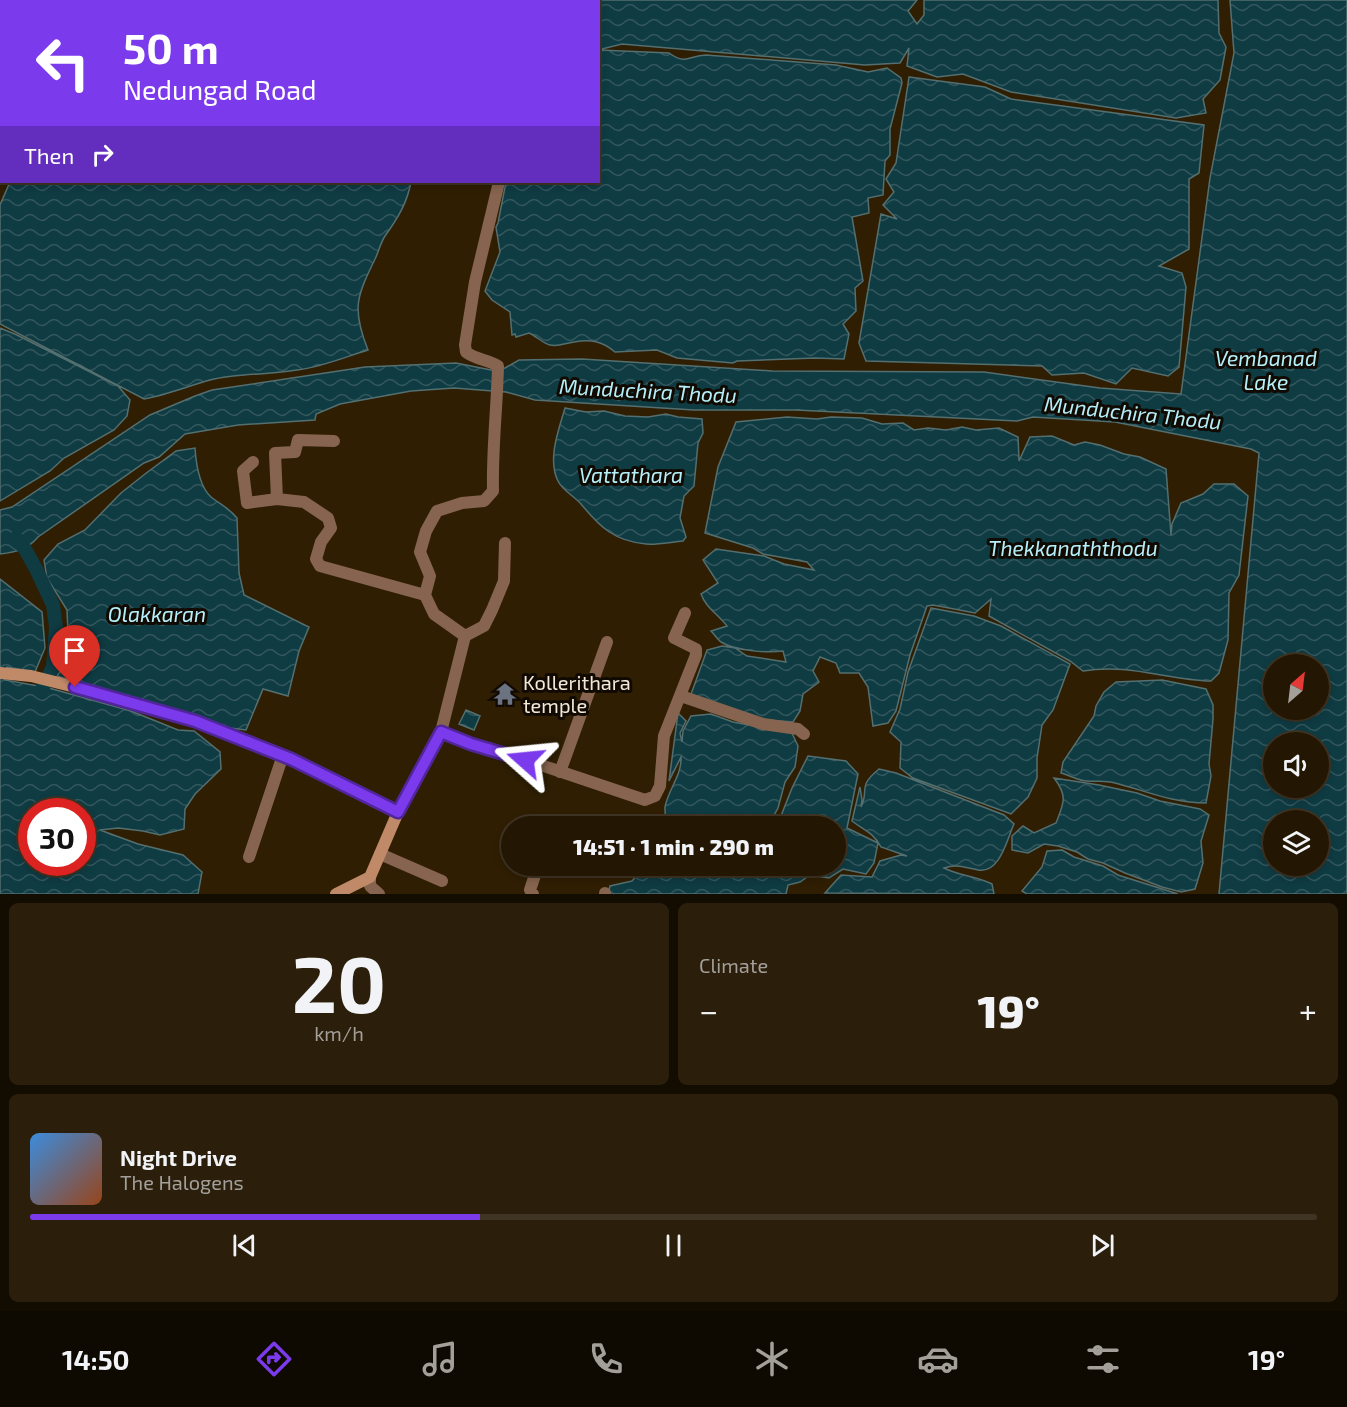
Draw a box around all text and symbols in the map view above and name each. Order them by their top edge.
text: 50 m [123,22,219,72]
icon: left [24,24,102,102]
text: Nedungad Road [123,73,317,105]
icon: right [86,138,119,171]
text: Then [24,142,74,168]
water label: Vembanad Lake [1215,345,1317,394]
water label: Munduchira Thodu [558,373,738,407]
water label: Munduchira Thodu [1043,390,1223,434]
water label: Vattathara [579,462,683,487]
water label: Thekkanaththodu [988,535,1158,560]
water label: Olakkaran [108,601,206,626]
pin [49,625,100,687]
icon: arrive [58,634,91,667]
north arrow [1263,654,1329,720]
map controls [1263,654,1329,876]
place label: Kollerithara temple [523,670,631,717]
temple icon: Kollerithara temple [492,681,518,707]
position arrow [493,728,557,792]
button: sound [1263,732,1329,798]
speed limit sign: 30 [18,798,96,876]
button: layers [1263,810,1329,876]
text: 14:51 · 1 min · 290 m [573,833,774,859]
text: 20 [292,935,386,1029]
text: Climate [699,953,768,977]
text: 19° [977,983,1040,1037]
text: − [699,990,718,1030]
text: + [1299,990,1317,1030]
text: km/h [314,1021,364,1045]
text: Night Drive [120,1144,237,1170]
text: The Halogens [120,1170,244,1194]
icon: previous [228,1229,261,1262]
icon: pause [657,1229,690,1262]
icon: next [1086,1229,1119,1262]
icon: directions [253,1338,295,1380]
icon: music [419,1338,461,1380]
icon: phone [585,1338,627,1380]
icon: climate [751,1338,793,1380]
icon: car [917,1338,959,1380]
icon: filters [1082,1338,1124,1380]
text: 14:50 [62,1343,130,1375]
text: 19° [1248,1343,1285,1375]

